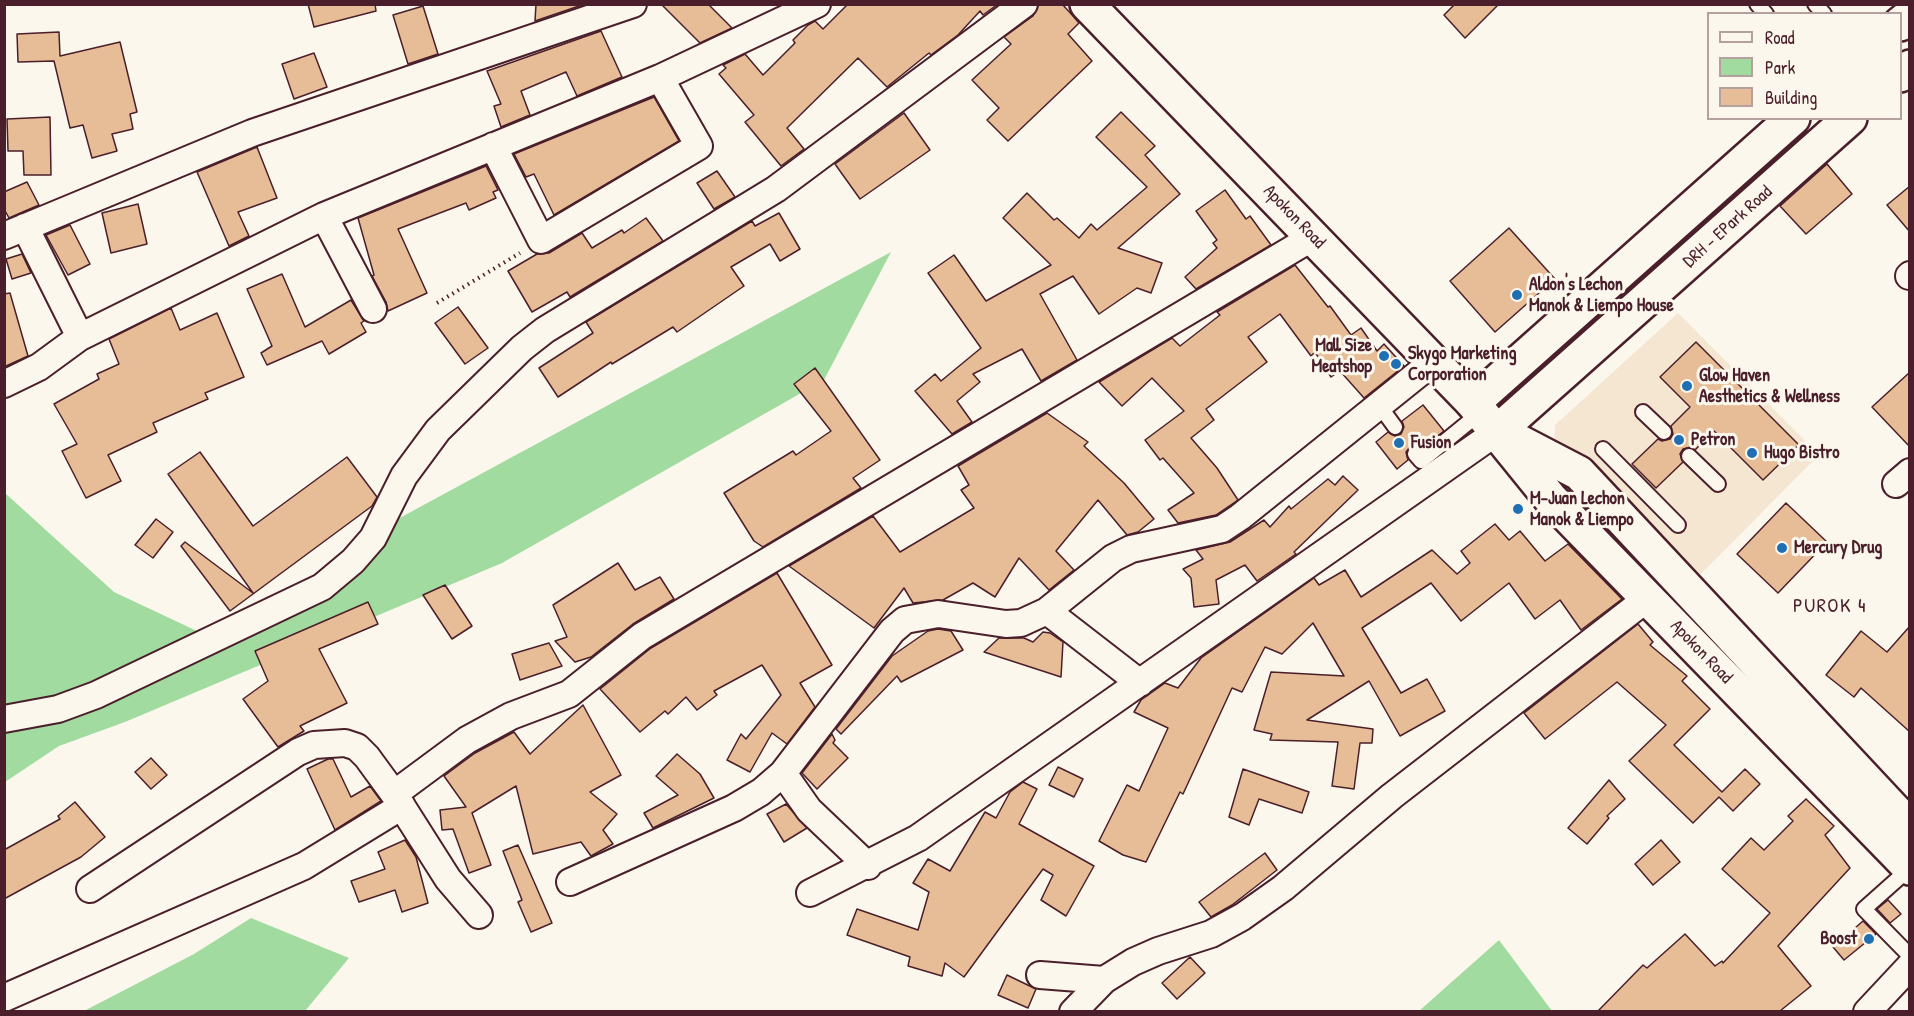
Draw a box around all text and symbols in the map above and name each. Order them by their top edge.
legend [1707,12,1902,120]
text: Road [1765,25,1795,50]
text: Park [1765,55,1795,80]
text: Building [1765,85,1817,110]
street label: Apokon Road [1258,181,1330,253]
street label: DRH - EPark Road [1679,181,1777,273]
place label: Aldon's Lechon Manok & Liempo House [1529,274,1674,316]
marker: Aldon's Lechon Manok & Liempo House [1510,288,1524,302]
place label: Mall Size Meatshop [1311,335,1372,378]
place label: Skygo Marketing Corporation [1408,343,1516,386]
marker: Mall Size Meatshop [1377,349,1391,363]
marker: Skygo Marketing Corporation [1389,357,1403,371]
place label: Glow Haven Aesthetics & Wellness [1699,365,1840,407]
marker: Glow Haven Aesthetics & Wellness [1680,379,1694,393]
place label: Petron [1691,429,1735,451]
place label: Fusion [1411,432,1451,454]
marker: Petron [1672,433,1686,447]
marker: Fusion [1392,436,1406,450]
place label: Hugo Bistro [1764,442,1839,464]
marker: Hugo Bistro [1745,446,1759,460]
place label: M-Juan Lechon Manok & Liempo [1530,488,1634,530]
marker: M-Juan Lechon Manok & Liempo [1511,502,1525,516]
place label: Mercury Drug [1794,537,1882,559]
marker: Mercury Drug [1775,541,1789,555]
district label: PUROK 4 [1793,595,1867,619]
street label: Apokon Road [1665,616,1737,688]
place label: Boost [1820,928,1857,950]
marker: Boost [1862,932,1876,946]

